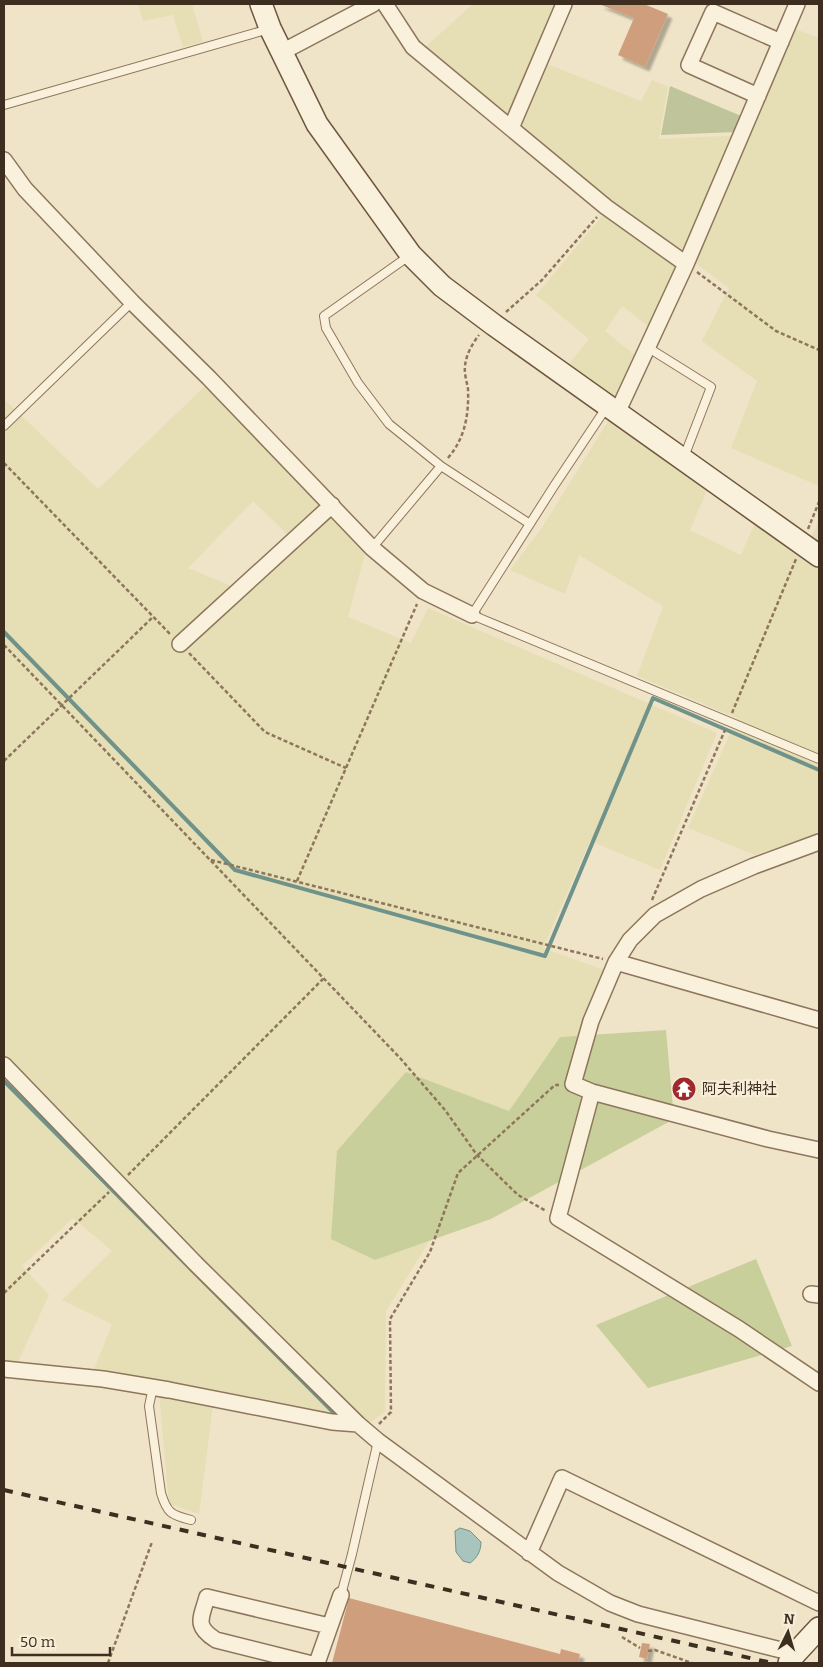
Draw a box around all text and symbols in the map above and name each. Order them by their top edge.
temple icon: 阿夫利神社 [671,1076,697,1102]
place label: 阿夫利神社 [702,1080,777,1098]
north arrow [763,1607,813,1657]
text: N [783,1611,795,1629]
scale bar [12,1624,110,1656]
text: 50 m [20,1633,56,1651]

